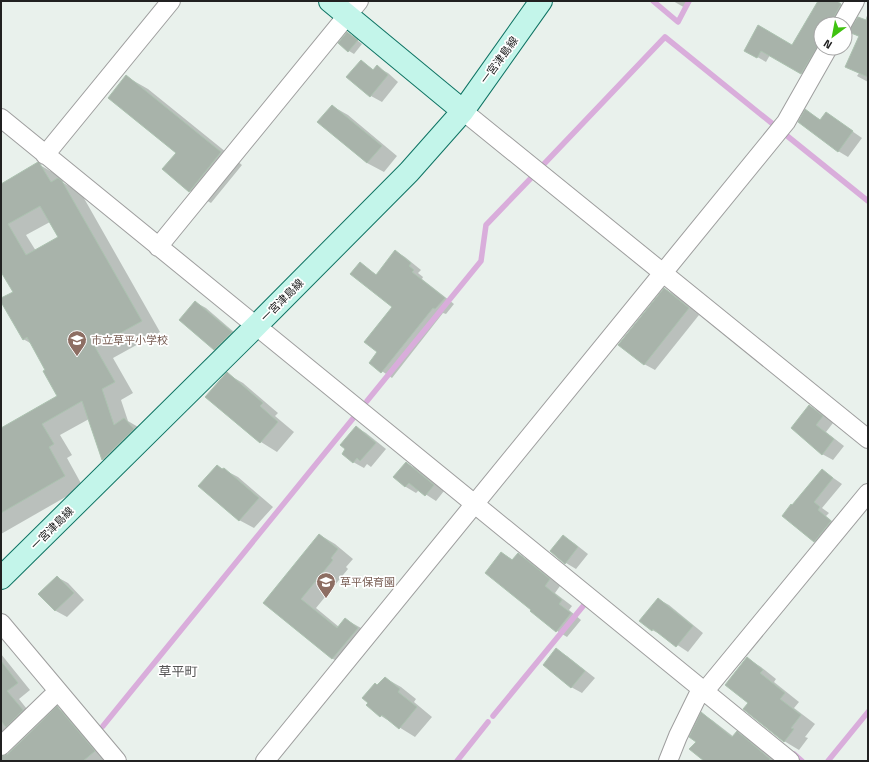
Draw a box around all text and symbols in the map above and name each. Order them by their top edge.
north arrow [813,16,853,56]
street label: 一宮津島線 [476,33,522,87]
text: N [820,36,835,53]
street label: 一宮津島線 [257,275,307,325]
school or university icon: 市立草平小学校 [66,329,88,357]
place label: 市立草平小学校 [91,332,168,348]
street label: 一宮津島線 [27,503,77,553]
school or university icon: 草平保育園 [315,571,337,599]
place label: 草平保育園 [340,574,395,590]
district label: 草平町 [158,661,198,681]

